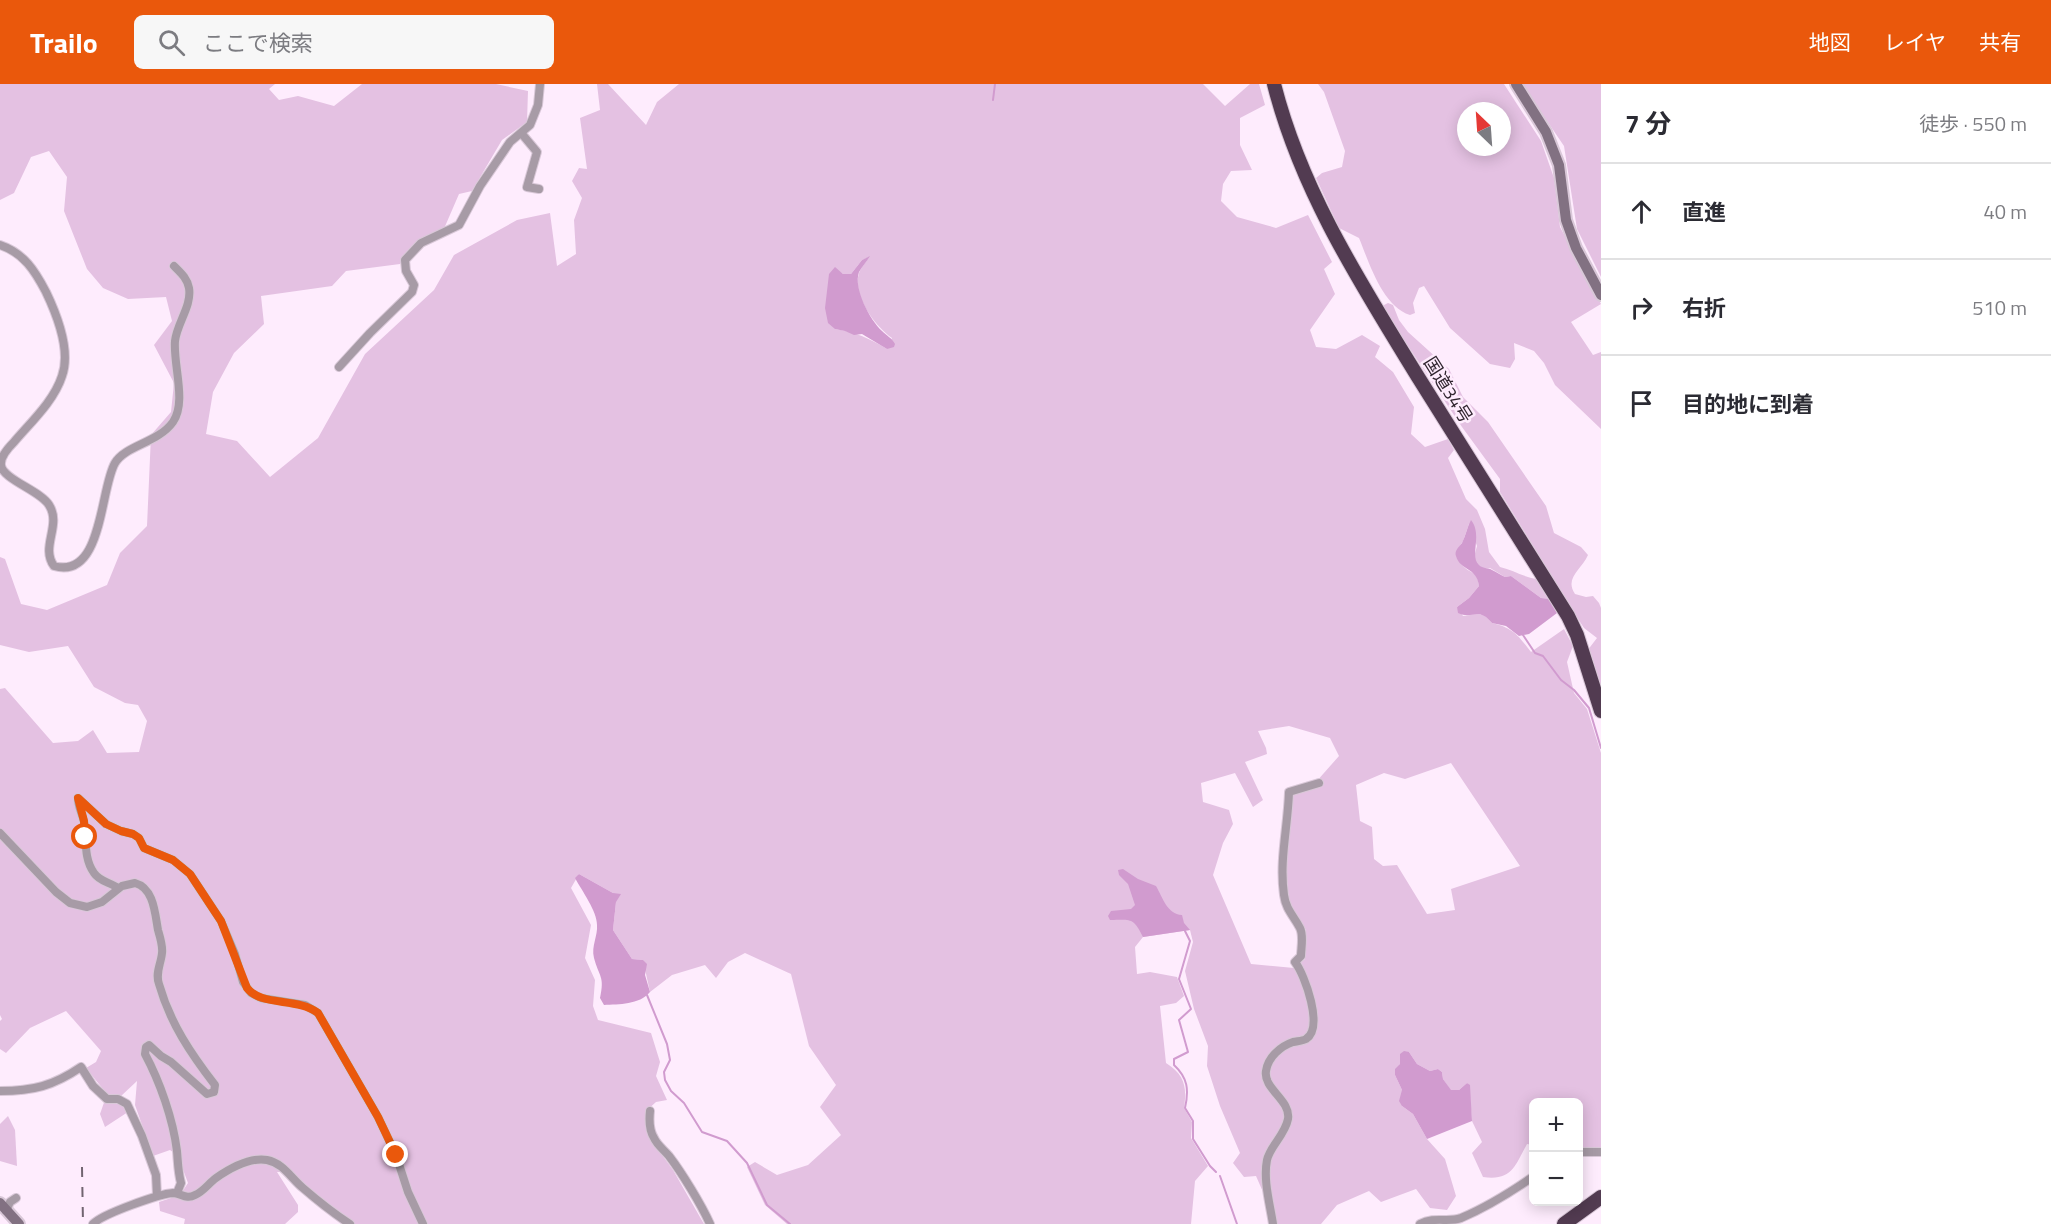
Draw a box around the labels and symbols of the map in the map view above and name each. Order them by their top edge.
north arrow [1457,102,1511,156]
street label: 国道34号 [1417,351,1480,428]
route start [71,823,97,849]
route end [382,1141,408,1167]

